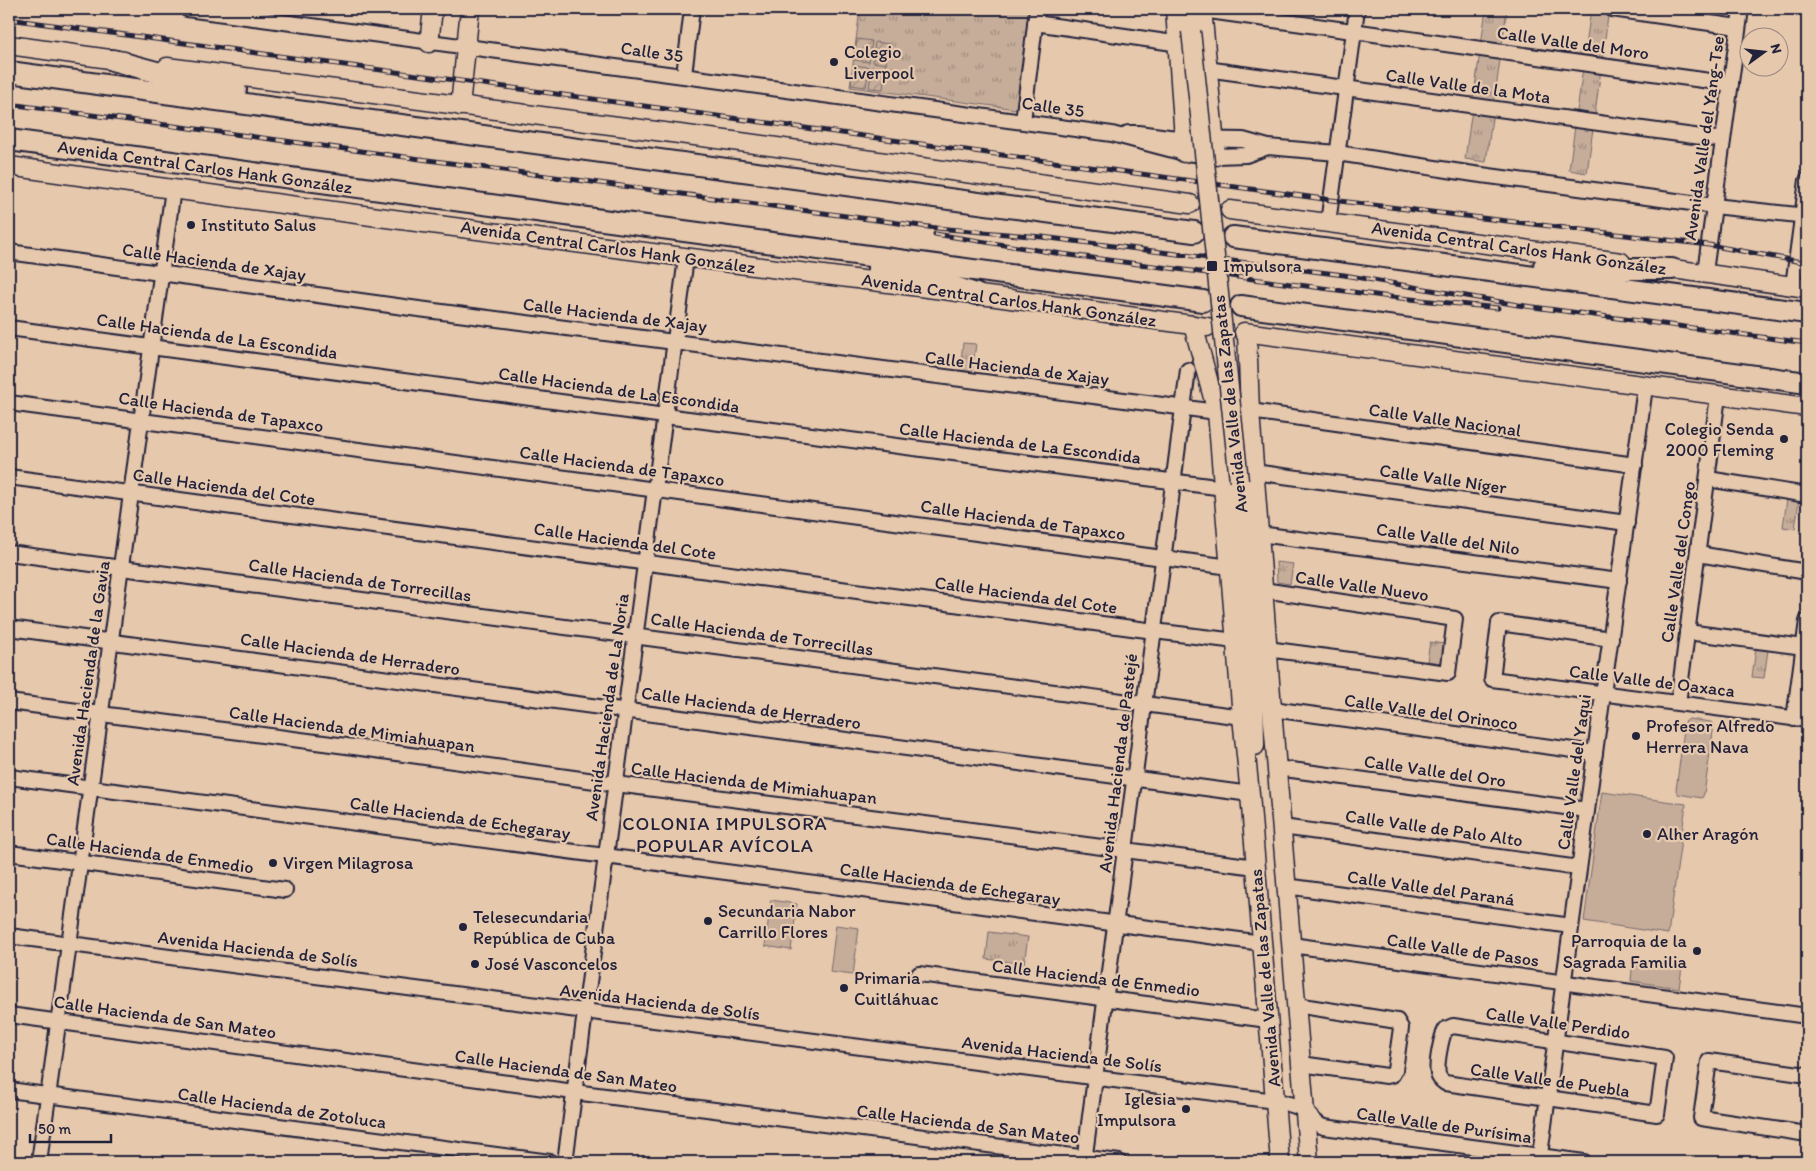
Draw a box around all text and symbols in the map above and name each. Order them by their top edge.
street label: Calle Valle del Moro [1495,21,1651,65]
north arrow [1738,28,1788,78]
street label: Avenida Valle del Yang-Tse [1679,34,1729,242]
street label: Calle 35 [619,37,685,67]
place label: Colegio Liverpool [844,41,914,84]
text: N [1767,42,1786,56]
marker: Colegio Liverpool [828,56,840,68]
street label: Calle Valle de la Mota [1384,64,1552,108]
street label: Calle 35 [1020,92,1086,122]
street label: Avenida Central Carlos Hank González [56,135,354,199]
place label: Instituto Salus [201,214,316,236]
street label: Avenida Central Carlos Hank González [459,215,757,279]
street label: Avenida Central Carlos Hank González [1370,216,1668,280]
marker: Instituto Salus [185,219,197,231]
street label: Calle Hacienda de Xajay [121,238,308,286]
place label: Impulsora [1223,255,1303,277]
marker: Impulsora [1205,259,1219,273]
street label: Avenida Central Carlos Hank González [860,268,1158,332]
street label: Calle Hacienda de Xajay [522,293,709,337]
street label: Avenida Valle de las Zapatas [1208,294,1252,514]
street label: Calle Hacienda de La Escondida [95,308,339,364]
street label: Calle Hacienda de Xajay [924,346,1111,390]
street label: Calle Hacienda de La Escondida [497,362,741,418]
street label: Calle Hacienda de Tapaxco [117,387,325,437]
street label: Calle Valle Nacional [1367,398,1523,442]
street label: Calle Hacienda de La Escondida [898,417,1142,469]
place label: Colegio Senda 2000 Fleming [1664,418,1775,461]
marker: Colegio Senda 2000 Fleming [1778,433,1790,445]
street label: Calle Hacienda de Tapaxco [518,441,726,491]
street label: Calle Valle Níger [1378,459,1509,499]
street label: Calle Hacienda del Cote [131,463,317,511]
street label: Calle Valle del Congo [1656,480,1700,644]
street label: Calle Hacienda de Tapaxco [919,495,1127,545]
street label: Calle Hacienda del Cote [532,517,718,565]
street label: Calle Valle del Nilo [1375,518,1521,560]
street label: Calle Hacienda de Torrecillas [247,553,473,607]
street label: Avenida Hacienda de la Gavia [61,558,115,787]
street label: Calle Valle Nuevo [1294,566,1430,606]
street label: Calle Hacienda del Cote [933,571,1119,619]
street label: Avenida Hacienda de La Noria [580,591,634,822]
street label: Calle Hacienda de Torrecillas [649,607,875,661]
street label: Calle Hacienda de Herradero [239,628,461,680]
street label: Avenida Hacienda de Pastejé [1094,652,1142,874]
street label: Calle Valle de Oaxaca [1568,660,1736,702]
street label: Calle Hacienda de Herradero [640,682,862,734]
street label: Calle Valle del Orinoco [1343,689,1519,735]
street label: Calle Valle del Yaqui [1552,693,1596,851]
street label: Calle Hacienda de Mimiahuapan [228,701,476,757]
place label: Profesor Alfredo Herrera Nava [1646,715,1774,758]
marker: Profesor Alfredo Herrera Nava [1630,730,1642,742]
street label: Calle Valle del Oro [1363,750,1507,792]
street label: Calle Hacienda de Mimiahuapan [630,757,878,809]
street label: Calle Hacienda de Echegaray [348,792,572,844]
street label: Calle Valle de Palo Alto [1344,805,1524,851]
district label: COLONIA IMPULSORA POPULAR AVÍCOLA [622,812,828,857]
place label: Alher Aragón [1657,823,1759,845]
street label: Calle Hacienda de Enmedio [45,828,255,878]
marker: Alher Aragón [1641,828,1653,840]
place label: Virgen Milagrosa [283,852,414,874]
marker: Virgen Milagrosa [267,857,279,869]
street label: Calle Hacienda de Echegaray [838,858,1062,910]
street label: Calle Valle del Paraná [1346,865,1517,911]
street label: Avenida Valle de las Zapatas [1245,868,1285,1088]
place label: Secundaria Nabor Carrillo Flores [718,900,856,943]
place label: Telesecundaria República de Cuba [473,906,616,949]
marker: Secundaria Nabor Carrillo Flores [702,915,714,927]
marker: Telesecundaria República de Cuba [457,921,469,933]
street label: Avenida Hacienda de Solís [157,926,359,972]
street label: Calle Valle de Pasos [1385,928,1541,972]
place label: Parroquia de la Sagrada Familia [1563,930,1688,973]
marker: Parroquia de la Sagrada Familia [1691,945,1703,957]
place label: José Vasconcelos [485,953,618,975]
street label: Calle Hacienda de Enmedio [991,954,1201,1002]
marker: José Vasconcelos [469,958,481,970]
place label: Primaria Cuitláhuac [854,967,939,1010]
street label: Avenida Hacienda de Solís [559,979,761,1025]
marker: Primaria Cuitláhuac [838,982,850,994]
street label: Calle Hacienda de San Mateo [52,991,278,1043]
street label: Calle Valle Perdido [1484,1002,1632,1044]
street label: Avenida Hacienda de Solís [961,1031,1163,1077]
street label: Calle Hacienda de San Mateo [453,1045,679,1097]
street label: Calle Valle de Puebla [1469,1058,1631,1102]
street label: Calle Hacienda de Zotoluca [176,1082,388,1134]
place label: Iglesia Impulsora [1097,1088,1177,1131]
street label: Calle Hacienda de San Mateo [855,1099,1081,1149]
street label: Calle Valle de Purísima [1355,1102,1533,1148]
marker: Iglesia Impulsora [1180,1103,1192,1115]
scale bar [30,1111,111,1143]
text: 50 m [38,1120,71,1138]

